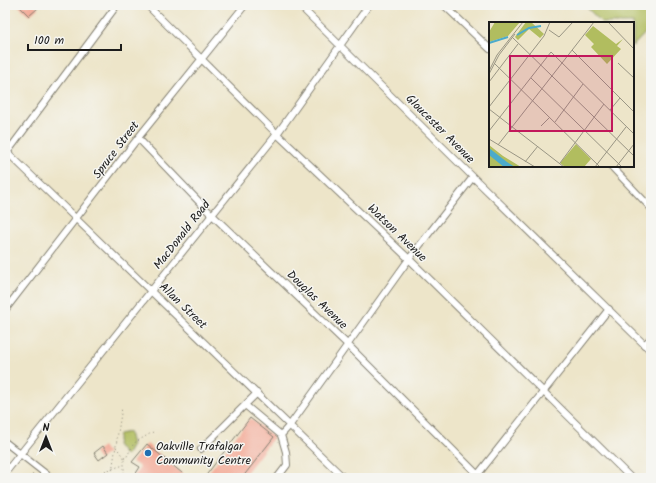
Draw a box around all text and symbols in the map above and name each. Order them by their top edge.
inset map [489,22,634,167]
scale bar [28,26,121,52]
text: 100 m [34,31,65,50]
street label: Gloucester Avenue [401,90,479,168]
street label: Spruce Street [88,117,144,183]
street label: MacDonald Road [149,195,216,274]
street label: Watson Avenue [363,200,432,267]
street label: Douglas Avenue [282,266,352,335]
street label: Allan Street [155,278,212,334]
north arrow [26,417,66,457]
text: N [43,419,50,437]
place label: Oakville Trafalgar Community Centre [156,437,251,470]
marker: Oakville Trafalgar Community Centre [143,448,153,458]

